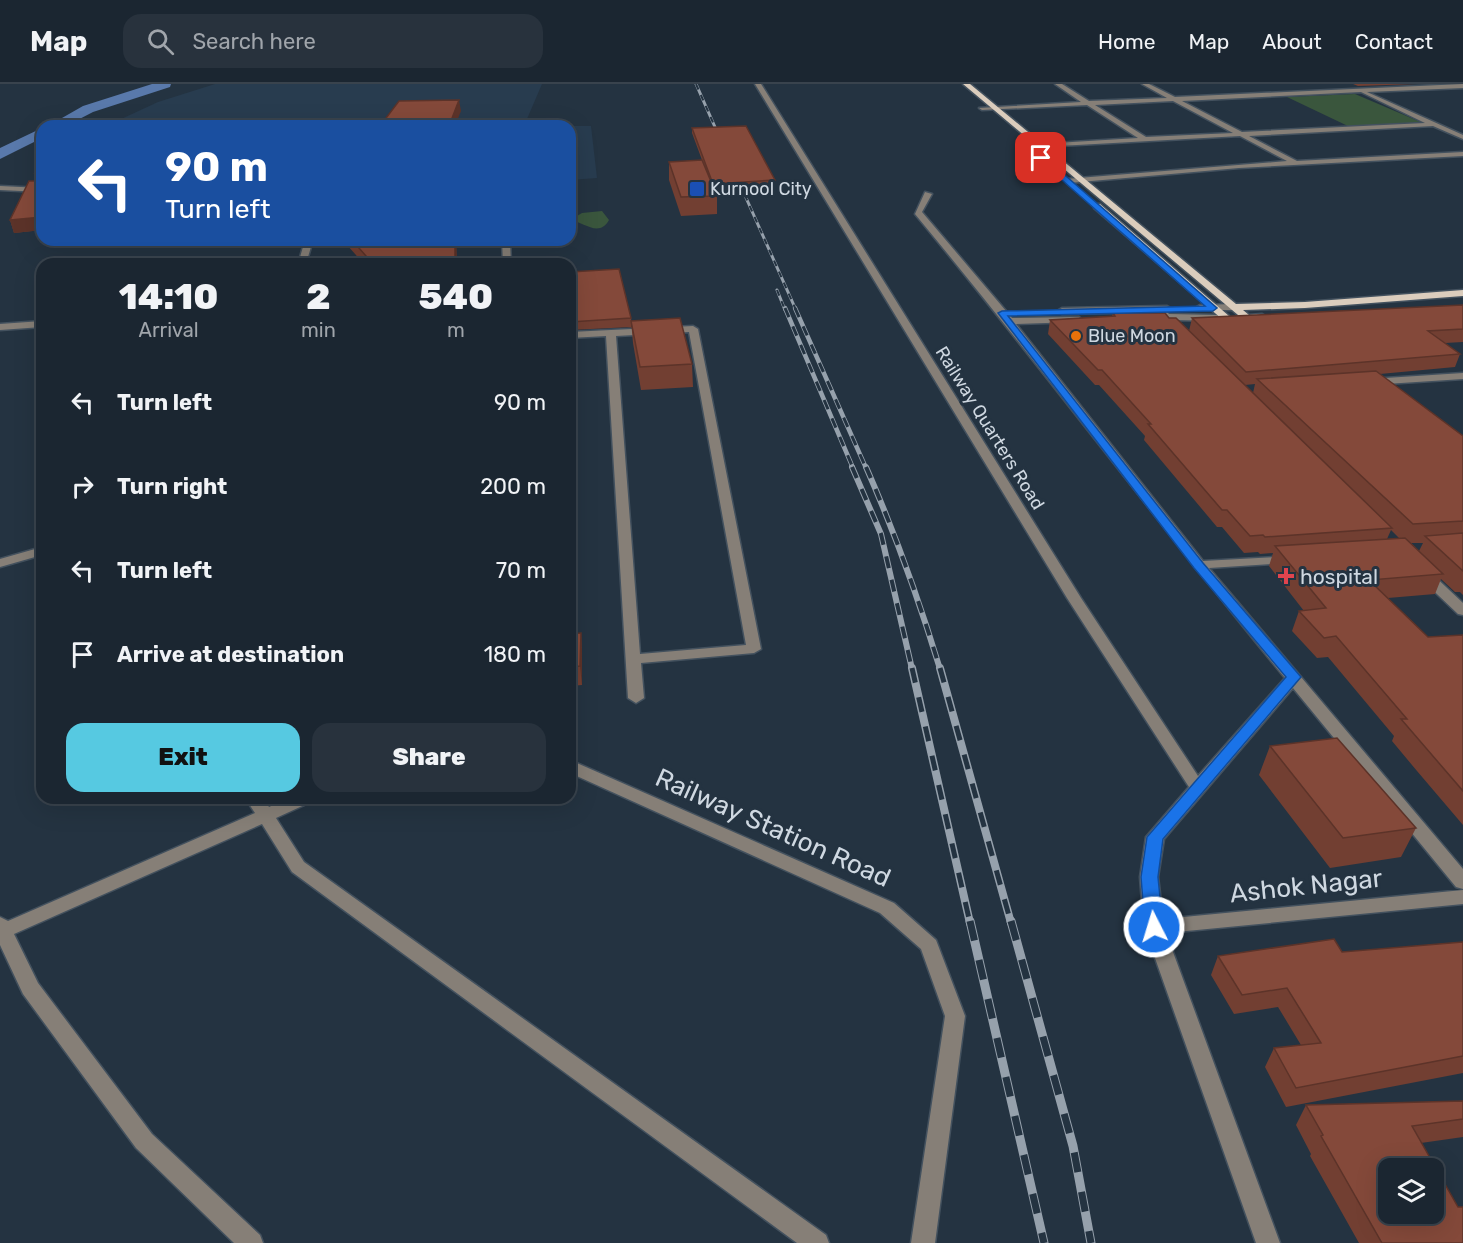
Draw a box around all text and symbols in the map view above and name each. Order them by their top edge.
search box [123,14,543,68]
text: Map [30,25,87,58]
icon: search [144,25,177,58]
text: Search here [192,28,316,55]
text: Home [1098,29,1155,54]
text: Map [1188,29,1229,54]
text: About [1262,29,1322,54]
text: Contact [1355,29,1433,54]
pin [1015,132,1066,183]
icon: arrive [1024,141,1057,174]
text: 90 m [165,142,268,192]
icon: left [66,144,144,222]
place label: Kurnool City [710,178,812,200]
marker: Kurnool City [688,180,706,198]
text: Turn left [165,193,270,225]
text: 14:10 [119,275,218,318]
text: 2 [306,275,331,318]
text: 540 [419,275,493,318]
text: Arrival [139,318,199,342]
text: min [301,318,336,342]
text: m [447,318,465,342]
place label: Blue Moon [1088,325,1176,347]
marker: Blue Moon [1069,329,1083,343]
street label: Railway Quarters Road [931,342,1049,514]
icon: left [66,386,99,419]
text: Turn left [117,389,212,416]
text: 90 m [494,389,546,416]
icon: right [66,470,99,503]
text: Turn right [117,473,227,500]
text: 200 m [480,473,546,500]
icon: left [66,554,99,587]
text: Turn left [117,557,212,584]
text: 70 m [496,557,546,584]
place label: hospital [1300,564,1378,589]
marker: hospital [1277,567,1295,585]
icon: arrive [66,638,99,671]
text: Arrive at destination [117,641,344,668]
text: 180 m [484,641,546,668]
button: Exit [66,723,300,792]
button: Share [312,723,546,792]
street label: Railway Station Road [651,762,895,894]
street label: Ashok Nagar [1228,863,1384,909]
position arrow [1122,895,1186,959]
map controls [1378,1158,1444,1224]
button: layers [1378,1158,1444,1224]

